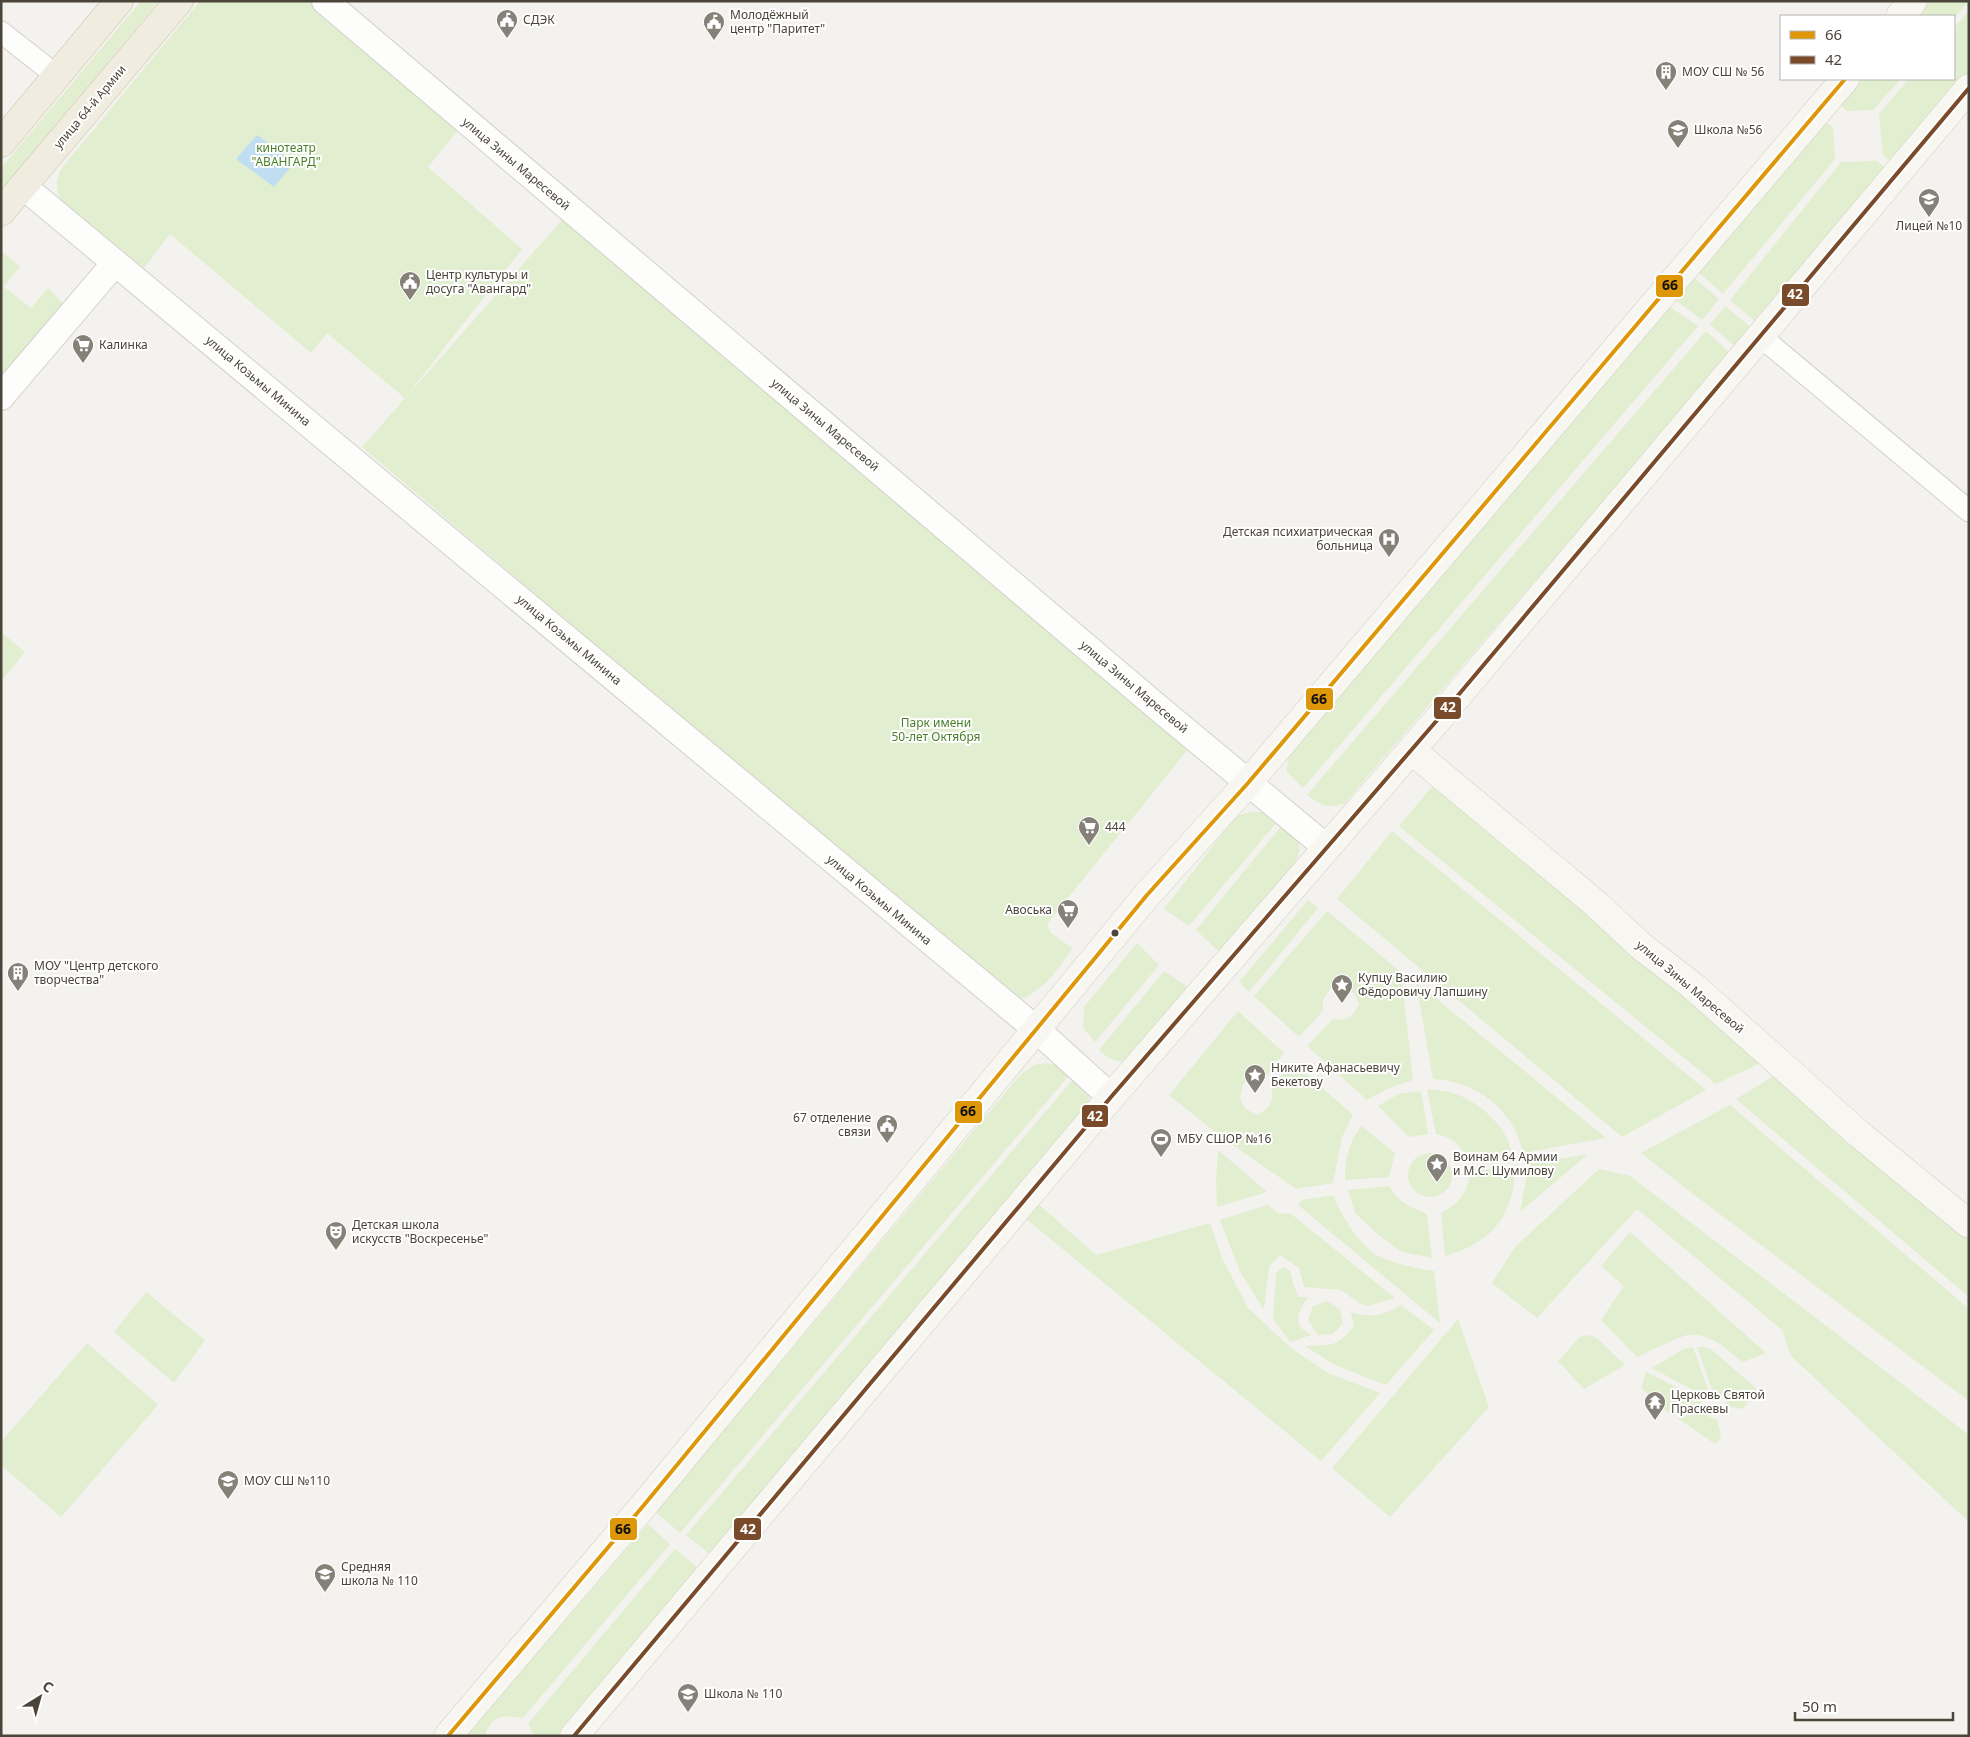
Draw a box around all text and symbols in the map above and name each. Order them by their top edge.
place label: Молодёжный центр "Паритет" [730,6,825,37]
public building icon: СДЭК [495,8,519,39]
public building icon: Молодёжный центр "Паритет" [702,10,726,41]
place label: СДЭК [523,11,555,28]
legend [1780,15,1955,80]
text: 66 [1825,24,1842,44]
text: 42 [1825,49,1842,69]
building icon: МОУ СШ № 56 [1654,60,1678,91]
street label: улица 64-й Армии [50,61,130,152]
place label: МОУ СШ № 56 [1682,63,1764,80]
street label: улица Зины Маресевой [459,113,574,214]
school or university icon: Школа №56 [1666,118,1690,149]
place label: Школа №56 [1694,121,1763,138]
park label: кинотеатр "АВАНГАРД" [251,139,321,170]
school or university icon: Лицей №10 [1917,187,1941,218]
place label: Лицей №10 [1896,217,1962,234]
place label: Центр культуры и досуга "Авангард" [426,266,531,297]
public building icon: Центр культуры и досуга "Авангард" [398,270,422,301]
line badge: 66 [1655,274,1684,298]
text: 66 [1662,275,1678,294]
line badge: 42 [1781,283,1810,307]
text: 42 [1787,284,1803,303]
street label: улица Козьмы Минина [202,331,315,430]
supermarket icon: Калинка [71,333,95,364]
place label: Калинка [99,336,148,353]
street label: улица Зины Маресевой [768,374,883,475]
place label: Детская психиатрическая больница [1223,523,1373,554]
hospital icon: Детская психиатрическая больница [1377,527,1401,558]
street label: улица Козьмы Минина [513,590,626,689]
street label: улица Зины Маресевой [1077,636,1192,737]
line badge: 66 [1305,687,1334,711]
text: 66 [1311,689,1327,708]
line badge: 42 [1433,696,1462,720]
text: 42 [1440,697,1456,716]
park label: Парк имени 50-лет Октября [891,714,981,745]
supermarket icon: 444 [1077,815,1101,846]
place label: 444 [1105,818,1126,835]
street label: улица Козьмы Минина [823,850,936,949]
supermarket icon: Авоська [1056,898,1080,929]
place label: Авоська [1005,901,1052,918]
unlabelled marker [1110,928,1120,938]
street label: улица Зины Маресевой [1633,936,1748,1037]
place label: МОУ "Центр детского творчества" [34,957,158,988]
building icon: МОУ "Центр детского творчества" [6,961,30,992]
place label: Купцу Василию Фёдоровичу Лапшину [1358,969,1489,1000]
place icon: Купцу Василию Фёдоровичу Лапшину [1330,973,1354,1004]
place label: Никите Афанасьевичу Бекетову [1271,1059,1401,1090]
place icon: Никите Афанасьевичу Бекетову [1243,1063,1267,1094]
line badge: 66 [954,1100,983,1124]
text: 66 [960,1101,976,1120]
line badge: 42 [1081,1104,1109,1128]
text: 42 [1087,1106,1103,1125]
place label: 67 отделение связи [793,1109,871,1140]
public building icon: 67 отделение связи [875,1113,899,1144]
sports icon: МБУ СШОР №16 [1149,1127,1173,1158]
place label: МБУ СШОР №16 [1177,1130,1271,1147]
place label: Воинам 64 Армии и М.С. Шумилову [1453,1148,1558,1179]
place icon: Воинам 64 Армии и М.С. Шумилову [1425,1152,1449,1183]
place label: Детская школа искусств "Воскресенье" [352,1216,489,1247]
theatre icon: Детская школа искусств "Воскресенье" [324,1220,348,1251]
place label: Церковь Святой Праскевы [1671,1386,1765,1417]
temple icon: Церковь Святой Праскевы [1643,1390,1667,1421]
school or university icon: МОУ СШ №110 [216,1469,240,1500]
place label: МОУ СШ №110 [244,1472,330,1489]
line badge: 66 [609,1517,638,1541]
line badge: 42 [733,1517,762,1541]
text: 66 [615,1519,631,1538]
text: 42 [740,1519,756,1538]
place label: Средняя школа № 110 [341,1558,418,1589]
school or university icon: Средняя школа № 110 [313,1562,337,1593]
north arrow [15,1672,65,1722]
text: С [39,1676,57,1697]
school or university icon: Школа № 110 [676,1682,700,1713]
place label: Школа № 110 [704,1685,783,1702]
scale bar [1795,1690,1952,1722]
text: 50 m [1802,1696,1837,1716]

